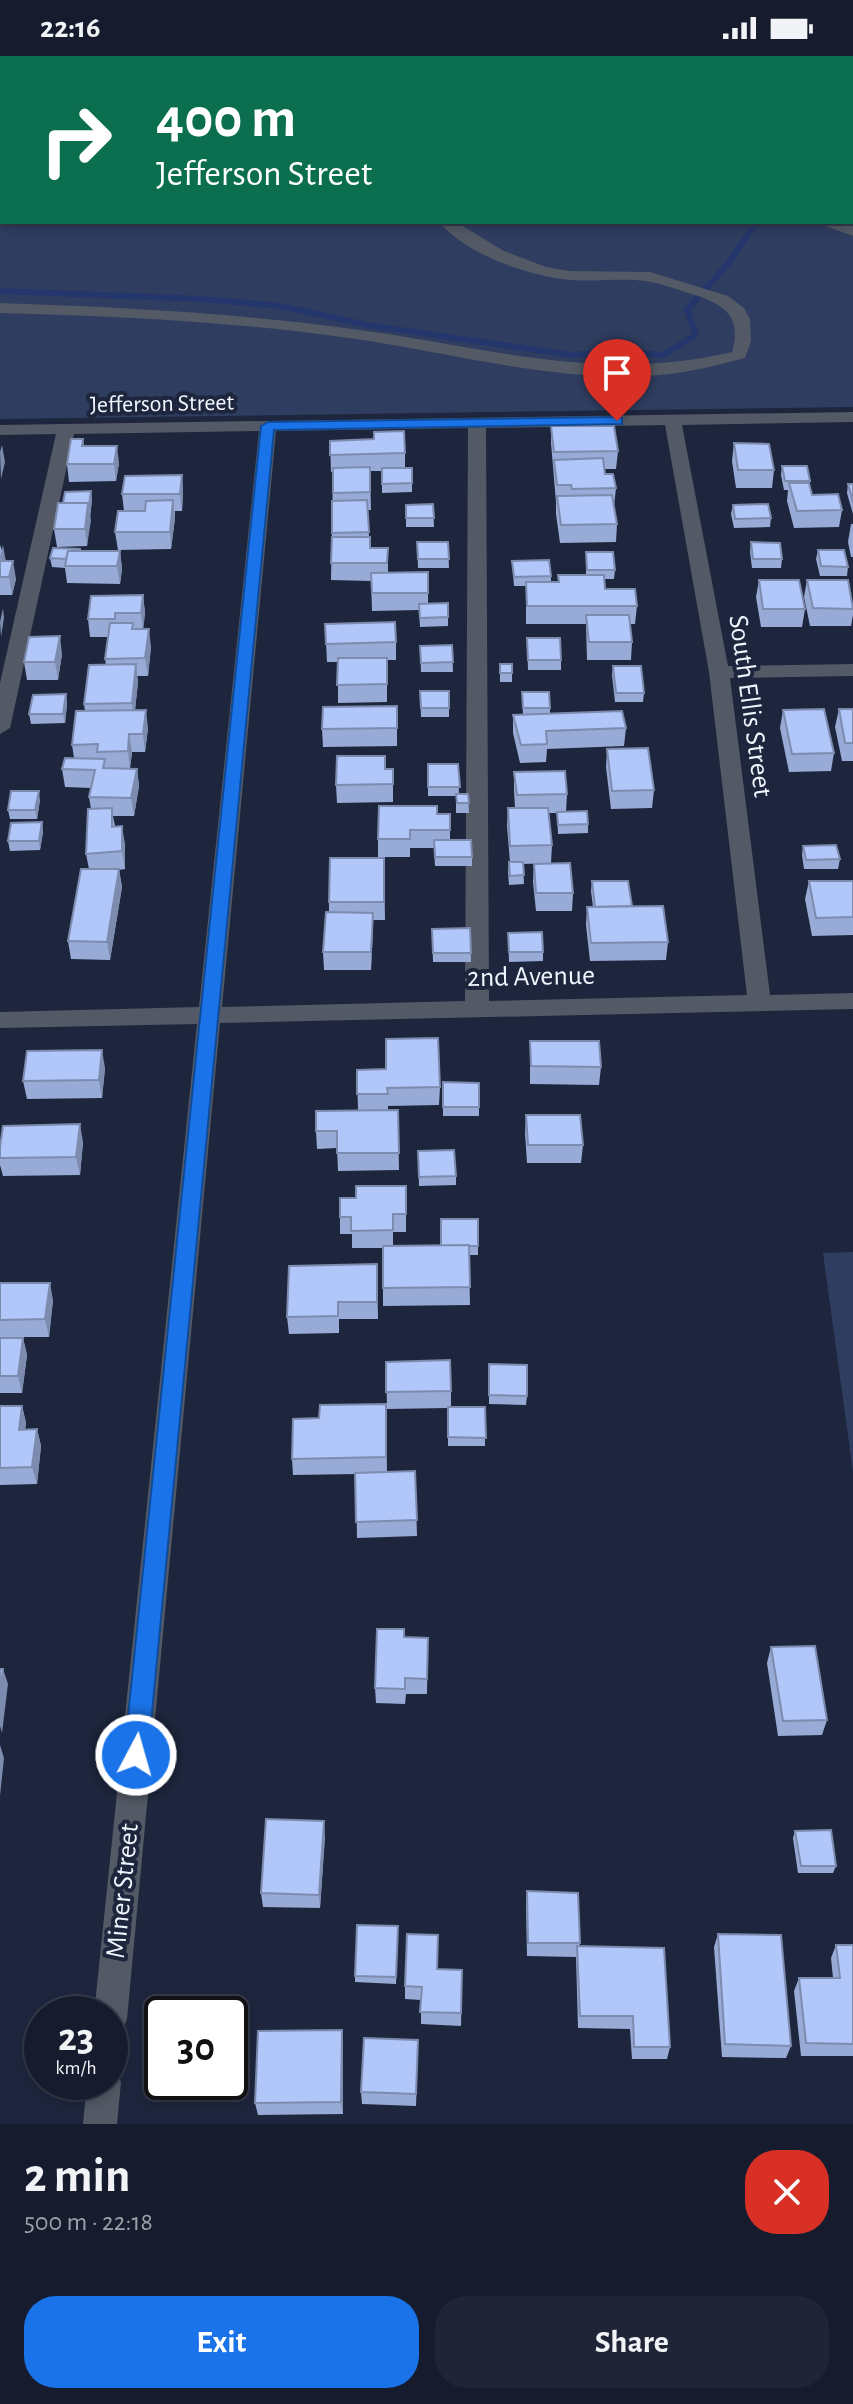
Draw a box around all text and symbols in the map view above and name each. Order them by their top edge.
text: 22:16 [40,13,100,43]
icon: right [24,88,128,192]
text: 400 m [156,91,296,147]
text: Jefferson Street [156,156,372,192]
pin [583,339,651,421]
icon: arrive [595,351,639,395]
street label: Jefferson Street [90,391,235,417]
street label: South Ellis Street [723,613,777,799]
street label: 2nd Avenue [467,962,595,992]
position arrow [94,1713,178,1797]
street label: Miner Street [102,1822,144,1960]
speed limit sign: 30 [144,1996,248,2100]
text: 23 [58,2018,94,2058]
text: km/h [55,2058,97,2078]
button: close [745,2150,829,2234]
text: 2 min [24,2153,131,2201]
text: 500 m · 22:18 [24,2209,153,2235]
button: Exit [24,2296,419,2388]
button: Share [435,2296,829,2388]

